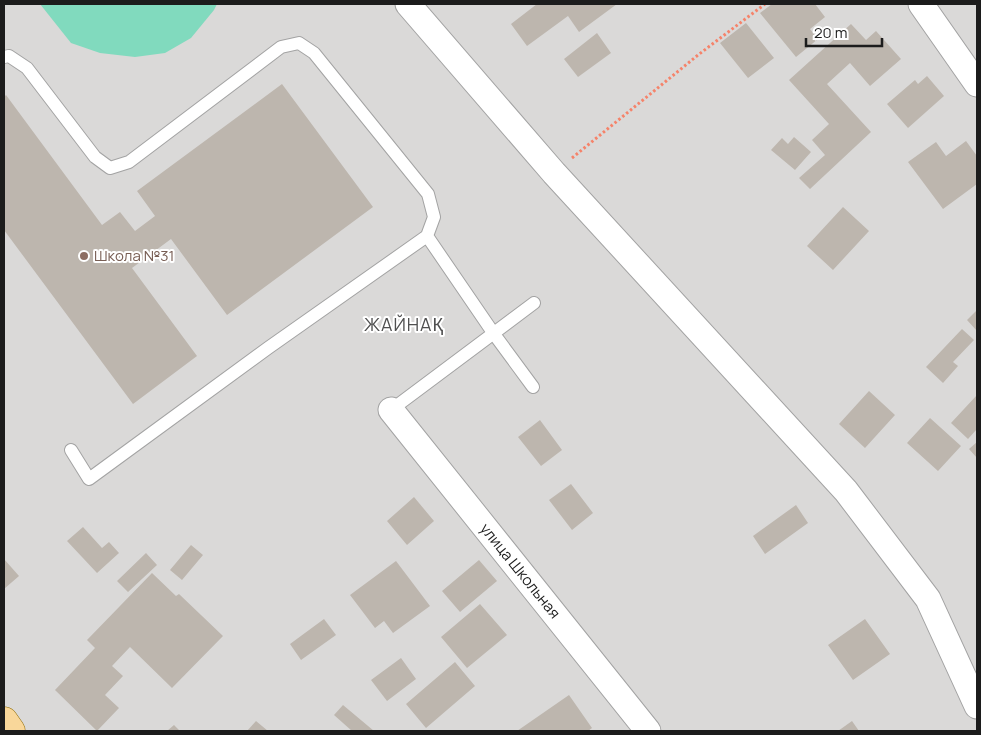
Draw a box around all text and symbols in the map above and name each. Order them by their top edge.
scale bar [806,15,882,47]
text: 20 m [814,22,847,43]
place label: Школа №31 [94,245,174,266]
marker: Школа №31 [78,250,90,262]
district label: ЖАЙНАҚ [364,312,444,336]
street label: улица Школьная [475,519,565,623]

